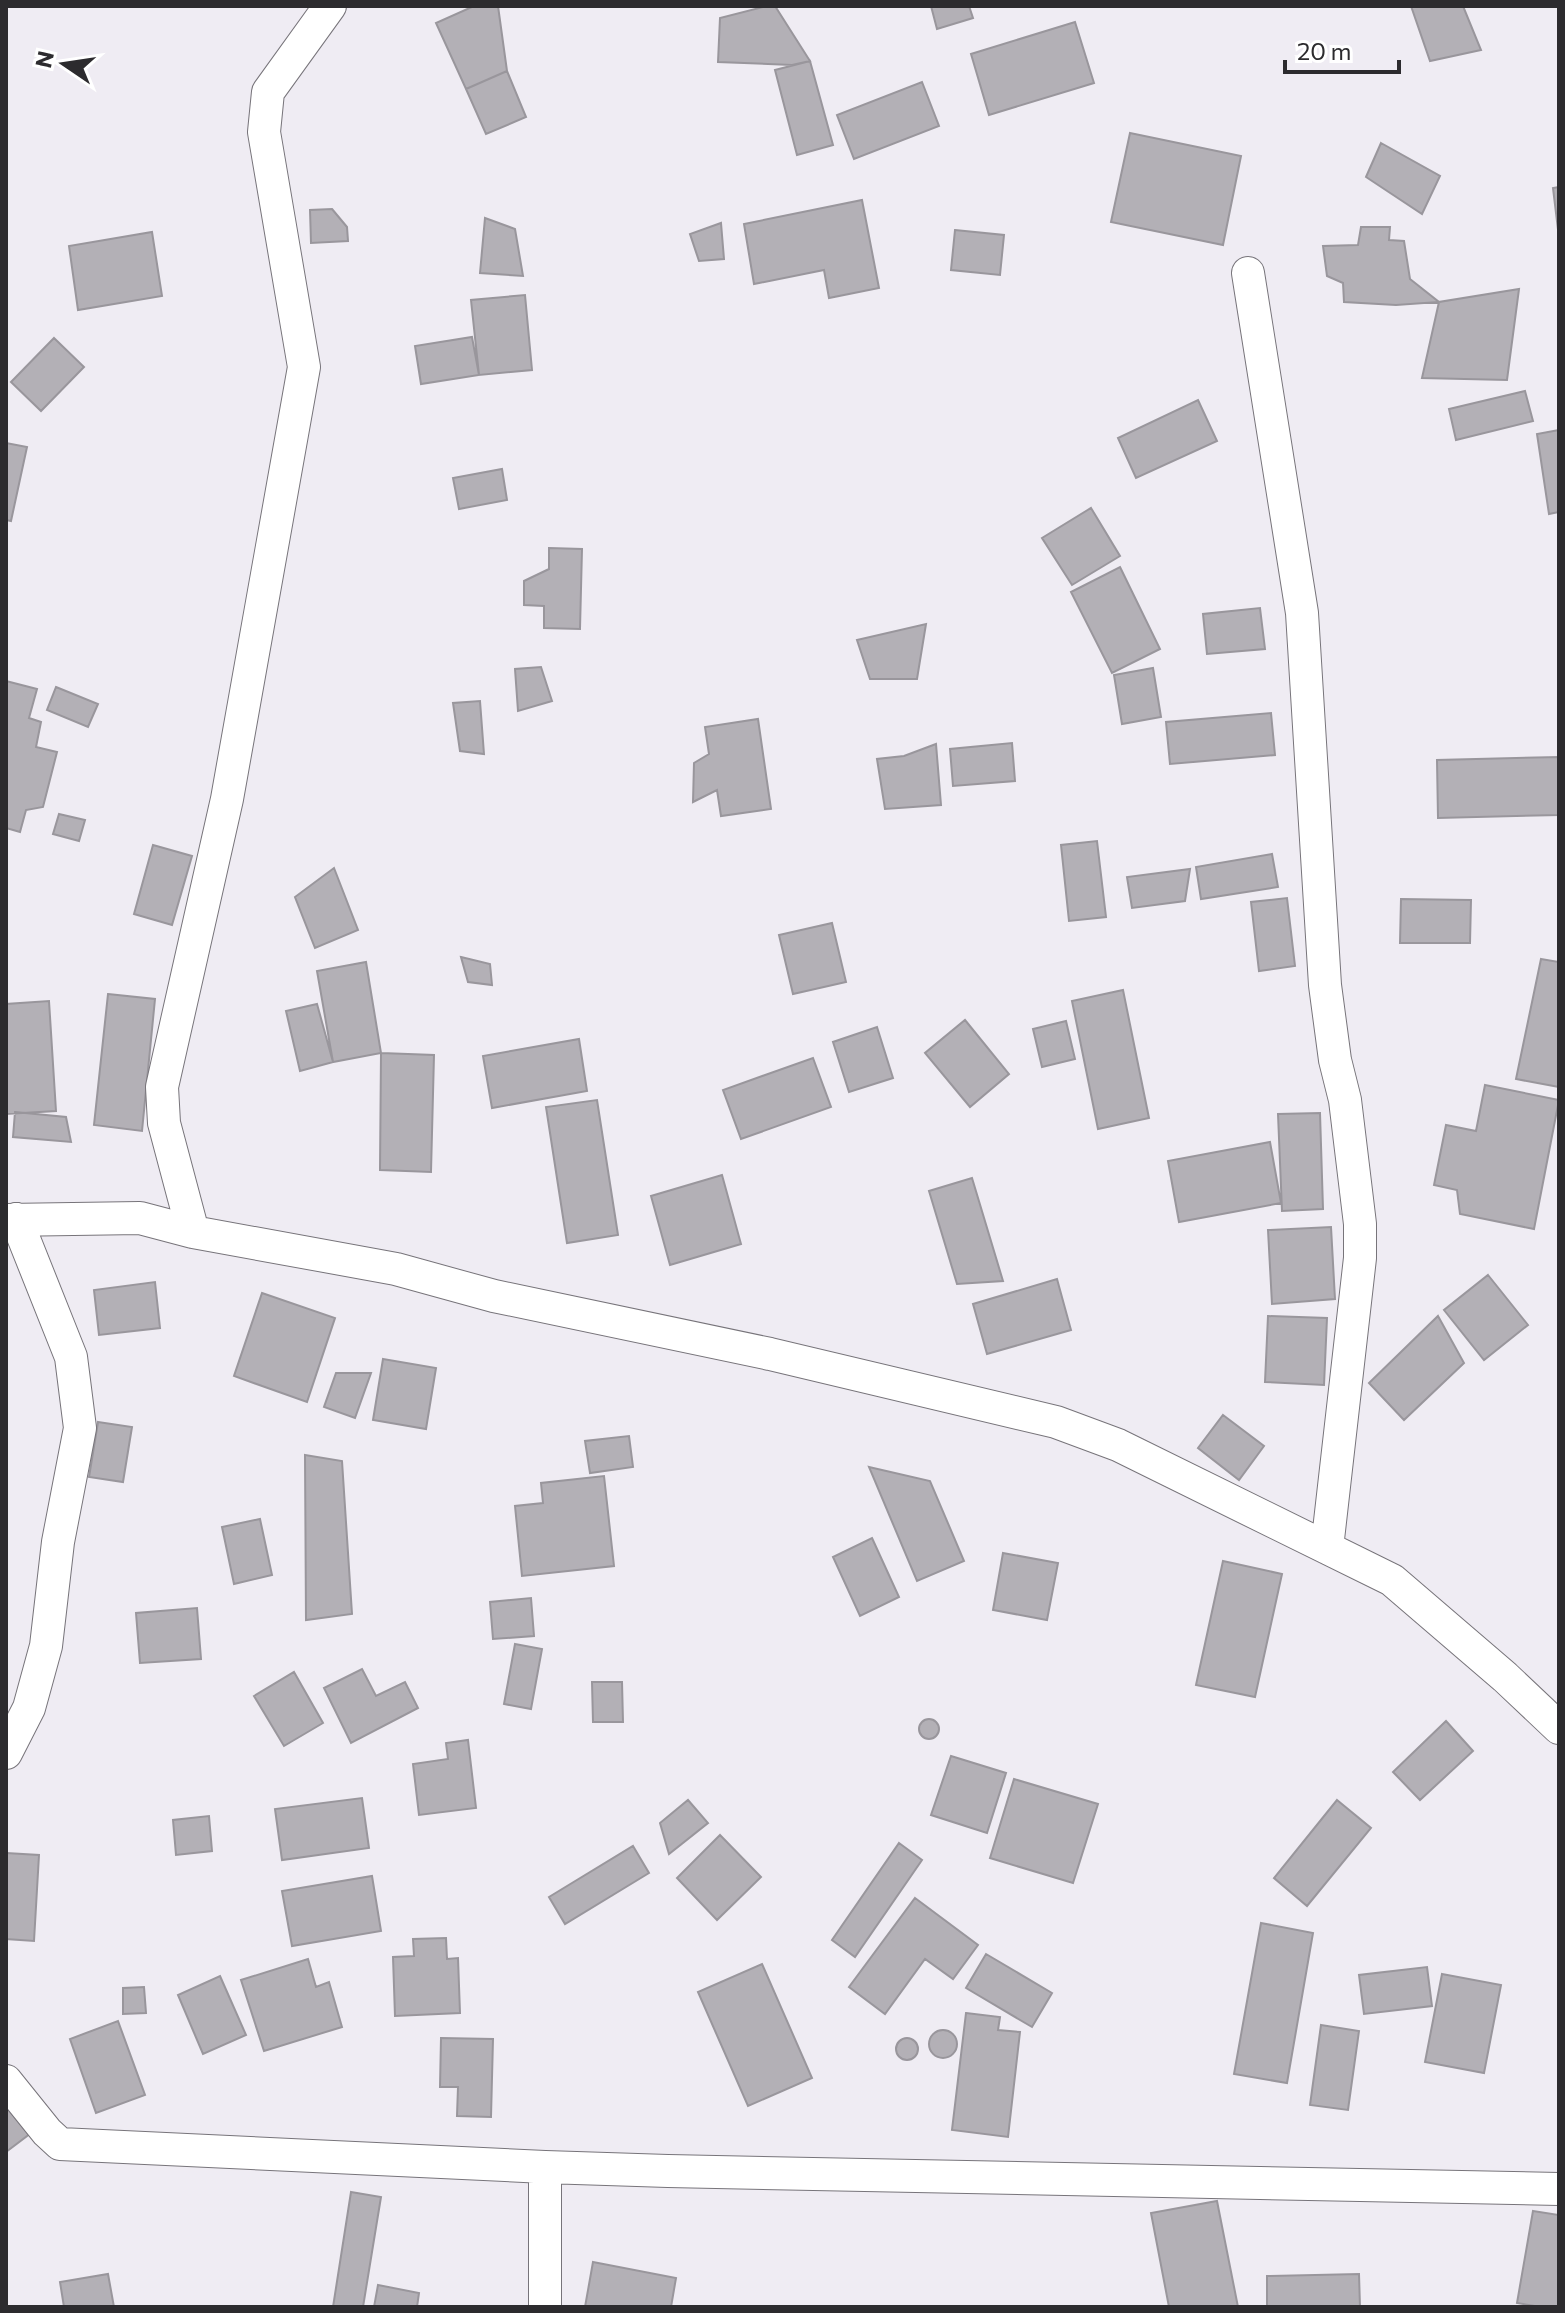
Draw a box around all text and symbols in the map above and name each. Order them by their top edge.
north arrow [24,24,104,104]
scale bar [1285,24,1399,74]
text: 20 m [1297,36,1351,65]
text: N [29,48,59,70]

